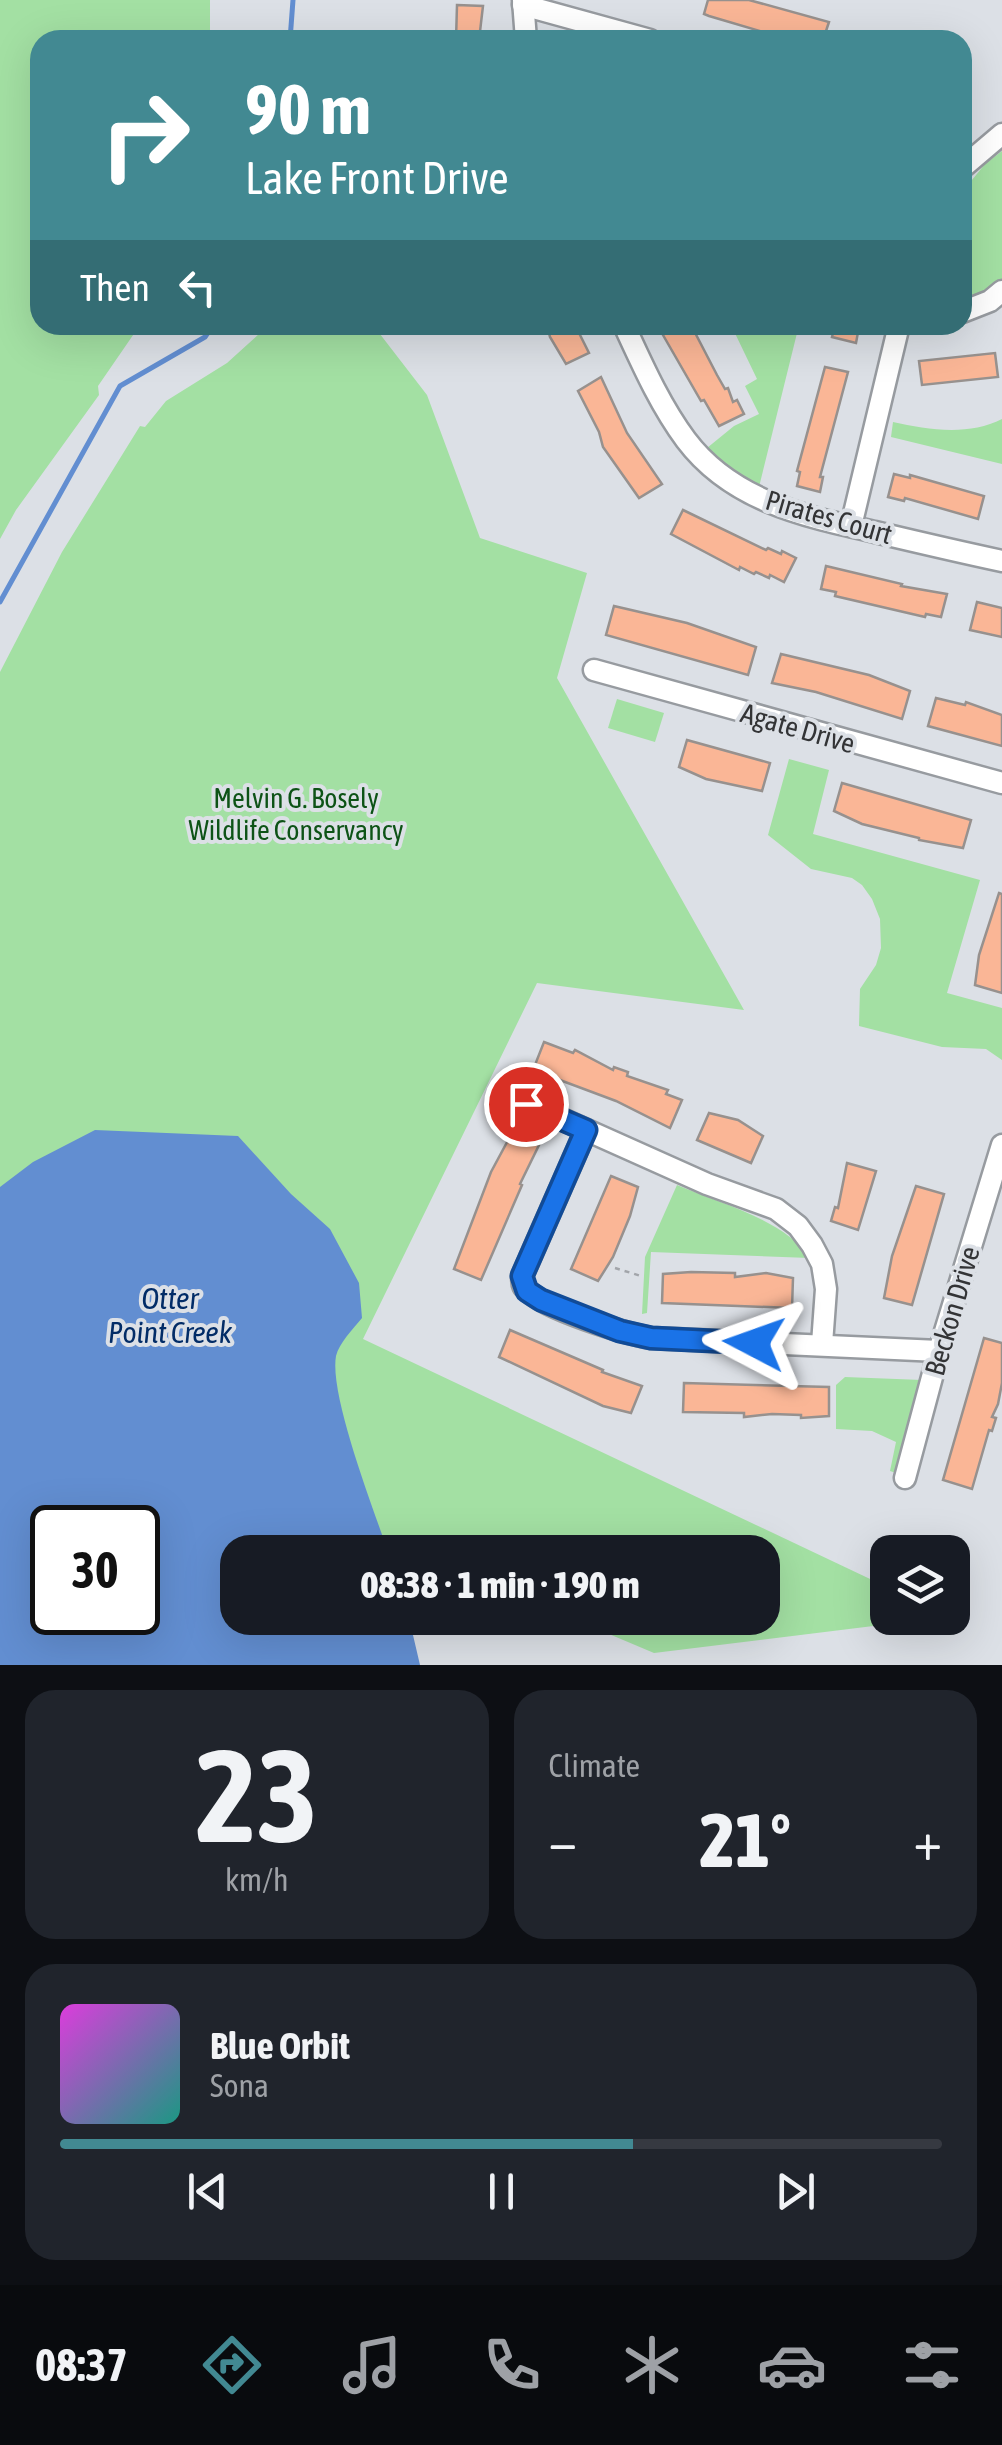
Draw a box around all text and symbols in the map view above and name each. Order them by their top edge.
text: 90 m [245,69,371,149]
icon: right [80,70,210,200]
text: Lake Front Drive [245,152,509,204]
icon: left [170,260,225,315]
text: Then [80,266,150,309]
street label: Pirates Court [762,484,896,550]
street label: Agate Drive [737,697,859,759]
park label: Melvin G. Bosely Wildlife Conservancy [188,782,404,846]
pin [484,1062,569,1147]
icon: arrive [499,1077,554,1132]
street label: Beckon Drive [918,1243,986,1379]
water label: Otter Point Creek [108,1281,233,1349]
position arrow [702,1291,806,1395]
speed limit sign: 30 [30,1505,160,1635]
map controls [870,1535,970,1635]
button: layers [870,1535,970,1635]
text: 08:38 · 1 min · 190 m [360,1563,640,1606]
text: 23 [196,1721,318,1870]
text: Climate [549,1747,640,1784]
text: 21° [700,1797,791,1883]
text: − [549,1809,577,1872]
text: + [913,1809,942,1872]
text: km/h [225,1861,288,1898]
text: Blue Orbit [210,2024,350,2067]
text: Sona [210,2067,269,2104]
icon: previous [180,2164,235,2219]
icon: pause [474,2164,529,2219]
icon: next [768,2164,823,2219]
icon: directions [197,2330,267,2400]
icon: music [337,2330,407,2400]
icon: phone [477,2330,547,2400]
icon: climate [617,2330,687,2400]
icon: car [757,2330,827,2400]
icon: filters [897,2330,967,2400]
text: 08:37 [35,2339,128,2391]

